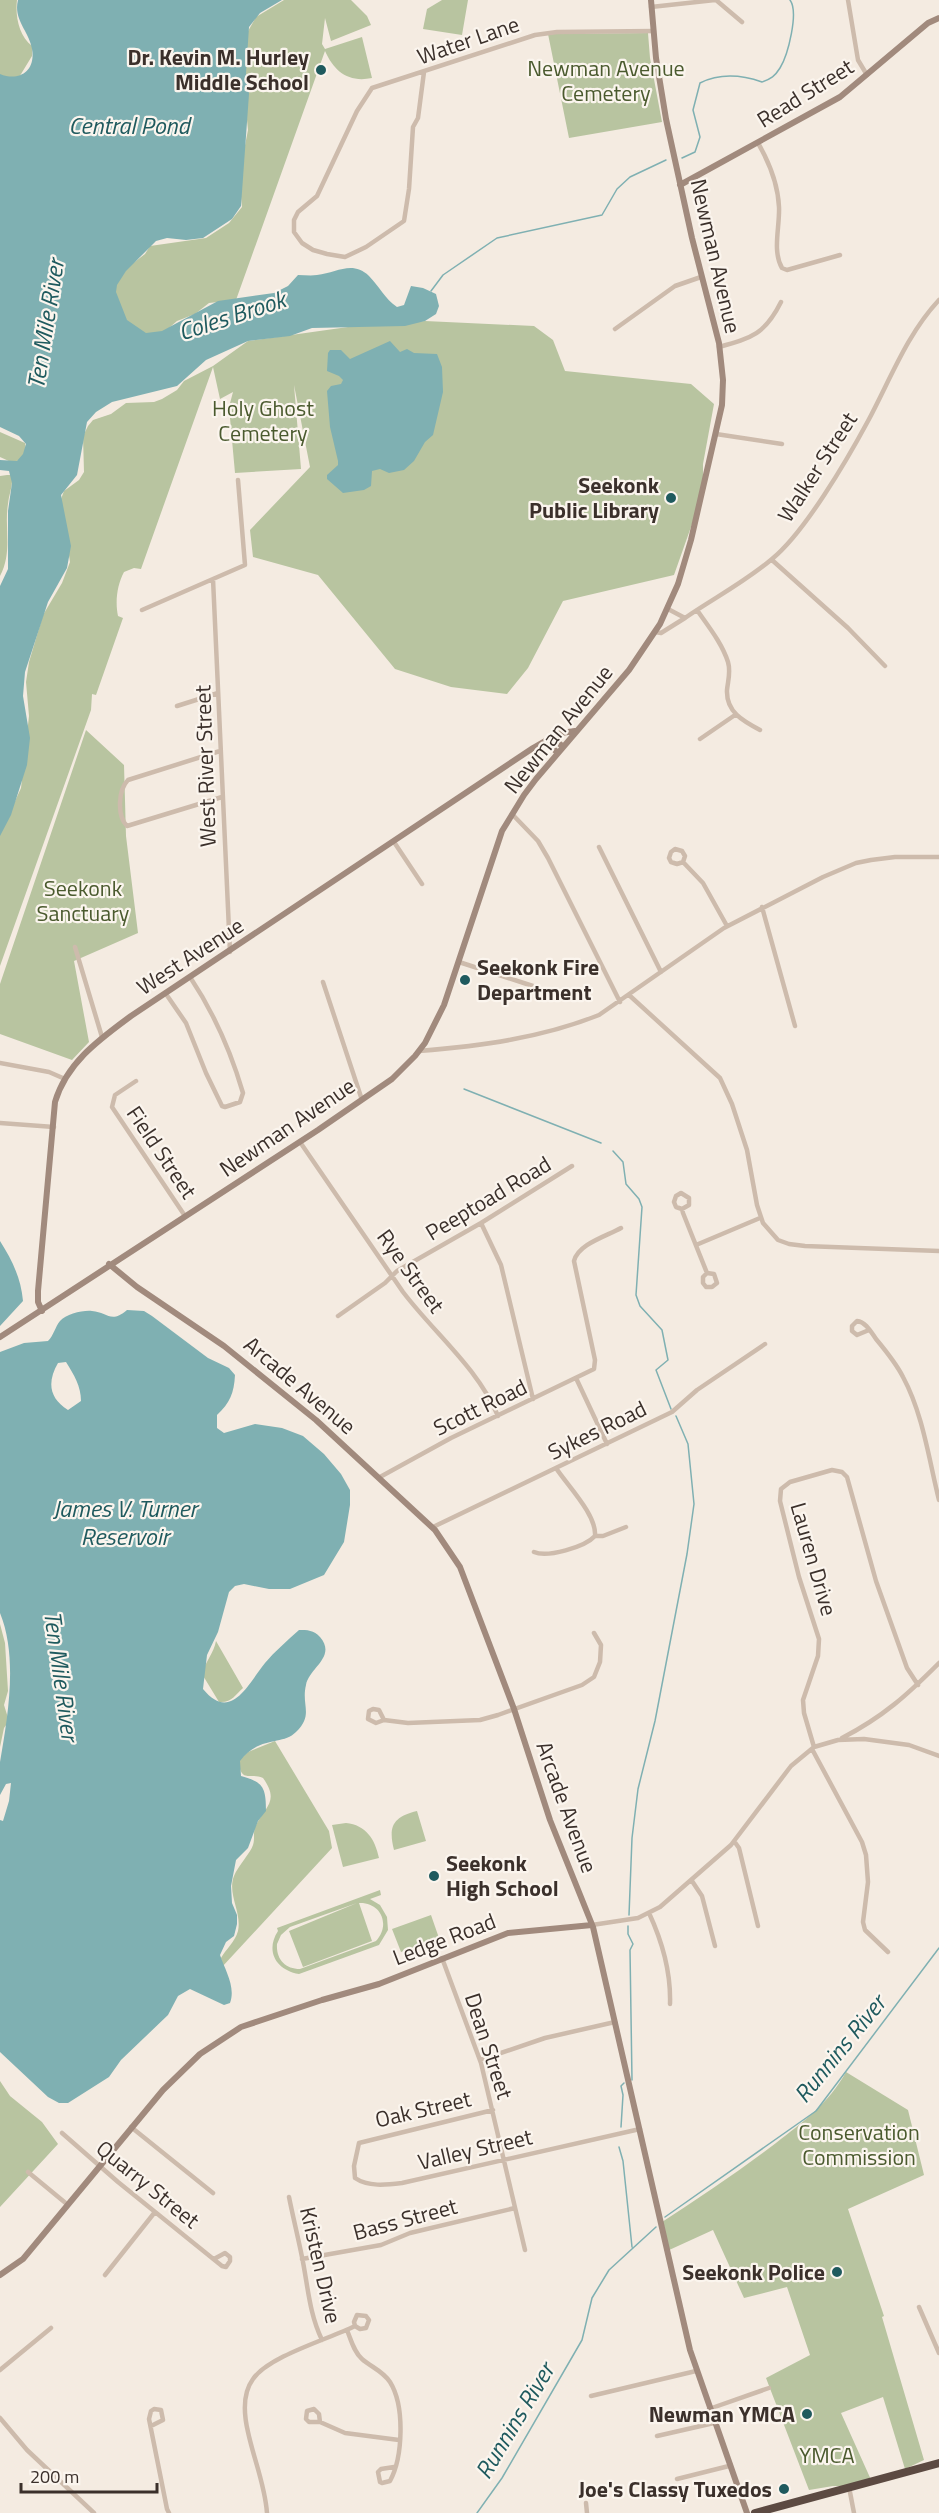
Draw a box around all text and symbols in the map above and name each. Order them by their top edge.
street label: Water Lane [412,7,524,73]
place label: Dr. Kevin M. Hurley Middle School [127,40,309,99]
street label: Read Street [750,50,860,136]
park label: Newman Avenue Cemetery [527,51,685,110]
marker: Dr. Kevin M. Hurley Middle School [314,63,328,77]
water label: Central Pond [68,107,193,143]
street label: Newman Avenue [682,175,750,337]
water label: Ten Mile River [17,253,74,391]
water label: Coles Brook [173,280,293,349]
park label: Holy Ghost Cemetery [212,391,314,450]
street label: Walker Street [768,405,866,529]
place label: Seekonk Public Library [529,468,660,527]
marker: Seekonk Public Library [664,491,678,505]
street label: Newman Avenue [495,657,621,801]
street label: West River Street [185,684,225,848]
park label: Seekonk Sanctuary [36,871,130,930]
street label: West Avenue [130,909,250,1003]
place label: Seekonk Fire Department [477,950,599,1009]
marker: Seekonk Fire Department [458,973,472,987]
street label: Newman Avenue [212,1069,362,1185]
street label: Field Street [118,1099,206,1206]
street label: Peeptoad Road [419,1147,557,1249]
street label: Rye Street [369,1222,453,1320]
street label: Arcade Avenue [236,1328,364,1442]
street label: Scott Road [427,1370,533,1444]
street label: Sykes Road [542,1391,652,1469]
water label: James V. Turner Reservoir [53,1490,201,1554]
street label: Lauren Drive [782,1498,846,1620]
water label: Ten Mile River [35,1609,89,1746]
street label: Arcade Avenue [528,1737,606,1877]
place label: Seekonk High School [446,1846,559,1905]
marker: Seekonk High School [427,1869,441,1883]
street label: Ledge Road [387,1904,501,1974]
water label: Runnins River [784,1984,896,2110]
street label: Dean Street [456,1989,522,2104]
street label: Oak Street [372,2081,475,2137]
park label: Conservation Commission [798,2115,920,2174]
street label: Valley Street [414,2119,536,2179]
street label: Quarry Street [89,2132,207,2237]
street label: Bass Street [349,2189,461,2249]
street label: Kristen Drive [291,2203,351,2327]
place label: Seekonk Police [682,2255,825,2289]
marker: Seekonk Police [830,2265,844,2279]
water label: Runnins River [465,2353,565,2485]
place label: Newman YMCA [649,2397,795,2431]
marker: Newman YMCA [800,2407,814,2421]
park label: YMCA [799,2438,855,2472]
scale bar [21,2456,158,2494]
text: 200 m [30,2463,79,2490]
place label: Joe's Classy Tuxedos [579,2472,772,2506]
marker: Joe's Classy Tuxedos [777,2482,791,2496]

